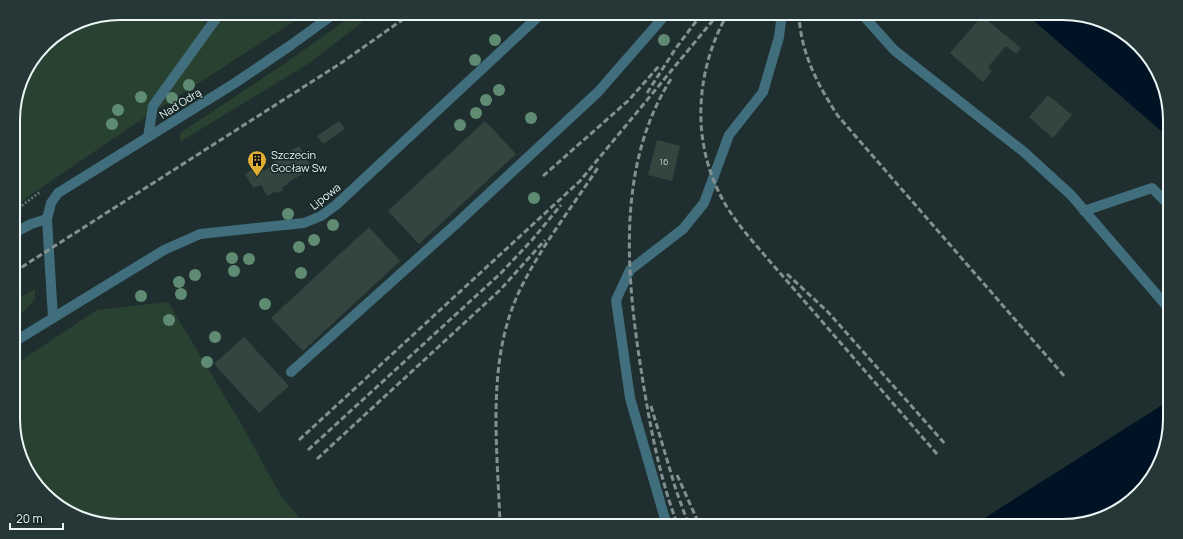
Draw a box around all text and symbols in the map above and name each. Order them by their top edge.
street label: Nad Odrą [156,84,204,122]
place label: Szczecin Gocław Sw [271,147,327,175]
building icon: Szczecin Gocław Sw [246,149,268,177]
house number: 16 [659,155,669,168]
street label: Lipowa [307,179,343,213]
scale bar [10,505,63,531]
text: 20 m [16,510,43,527]

